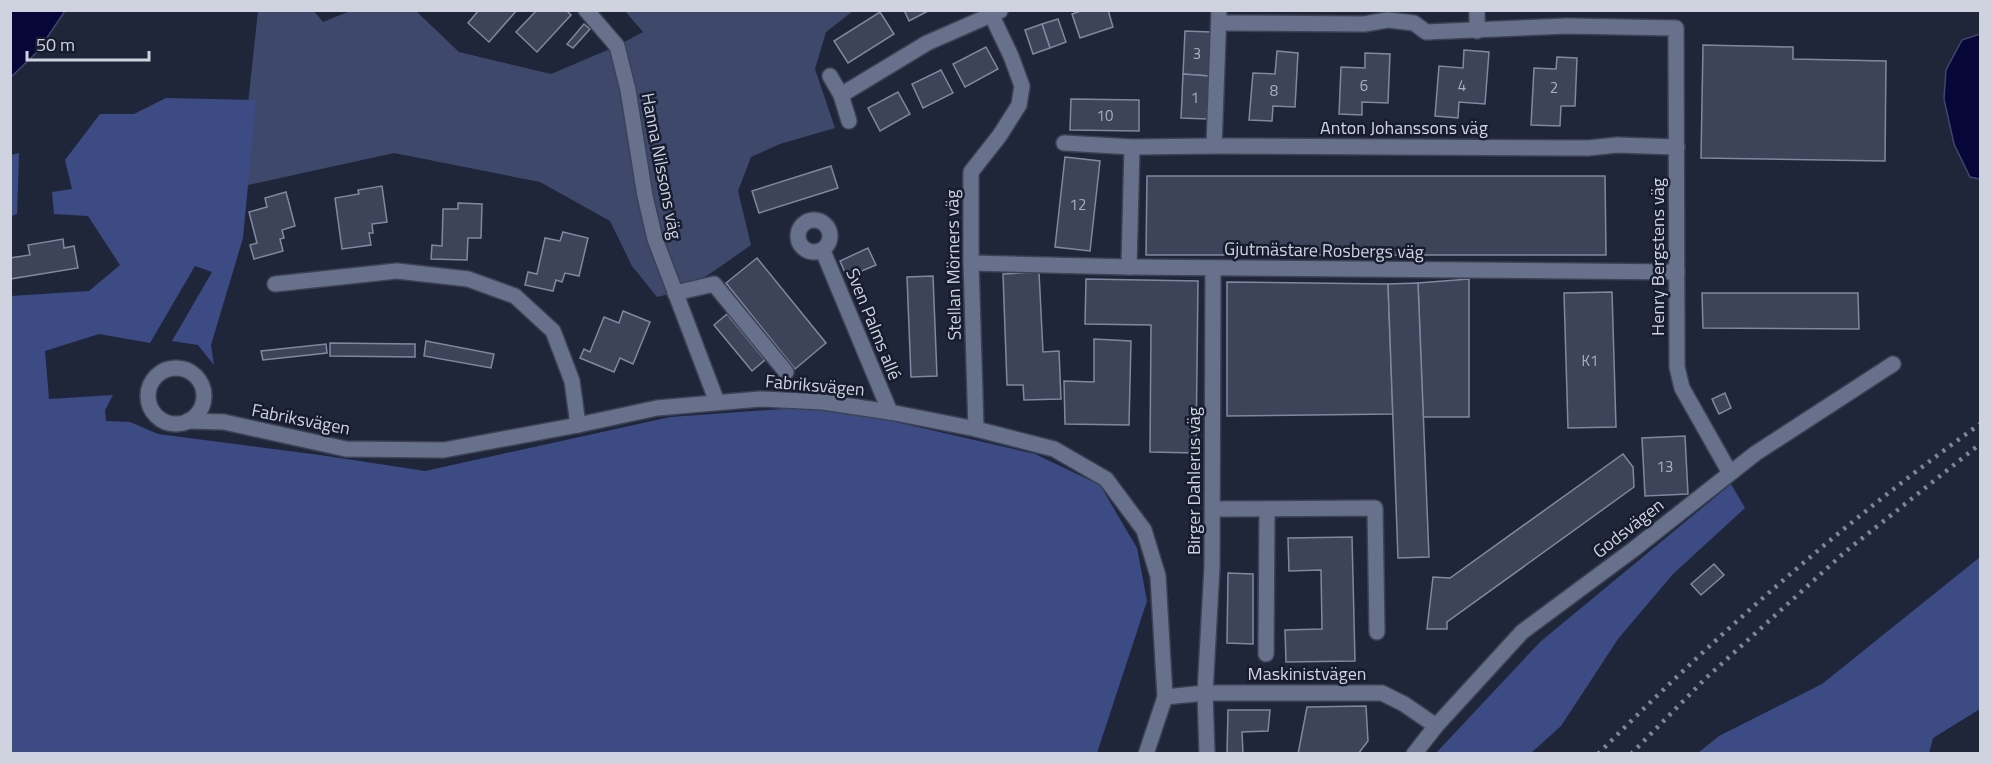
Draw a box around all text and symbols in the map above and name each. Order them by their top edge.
scale bar [27,24,148,62]
text: 50 m [36,31,75,58]
house number: 3 [1193,42,1201,65]
house number: 6 [1360,74,1368,97]
house number: 4 [1458,74,1466,97]
house number: 2 [1550,76,1558,99]
house number: 8 [1270,79,1278,102]
house number: 1 [1191,86,1199,109]
street label: Hanna Nilssons väg [635,90,689,242]
house number: 10 [1097,104,1113,127]
street label: Anton Johanssons väg [1320,114,1488,141]
street label: Henry Bergstens väg [1644,178,1671,336]
street label: Stellan Mörners väg [938,189,968,341]
house number: 12 [1070,193,1086,216]
street label: Gjutmästare Rosbergs väg [1224,235,1424,265]
street label: Sven Palms allé [839,264,909,384]
house number: K1 [1582,349,1598,372]
street label: Fabriksvägen [764,367,866,403]
street label: Fabriksvägen [249,396,353,442]
street label: Birger Dahlerus väg [1180,407,1207,555]
house number: 13 [1657,455,1673,478]
street label: Godsvägen [1587,492,1669,564]
street label: Maskinistvägen [1248,660,1366,687]

